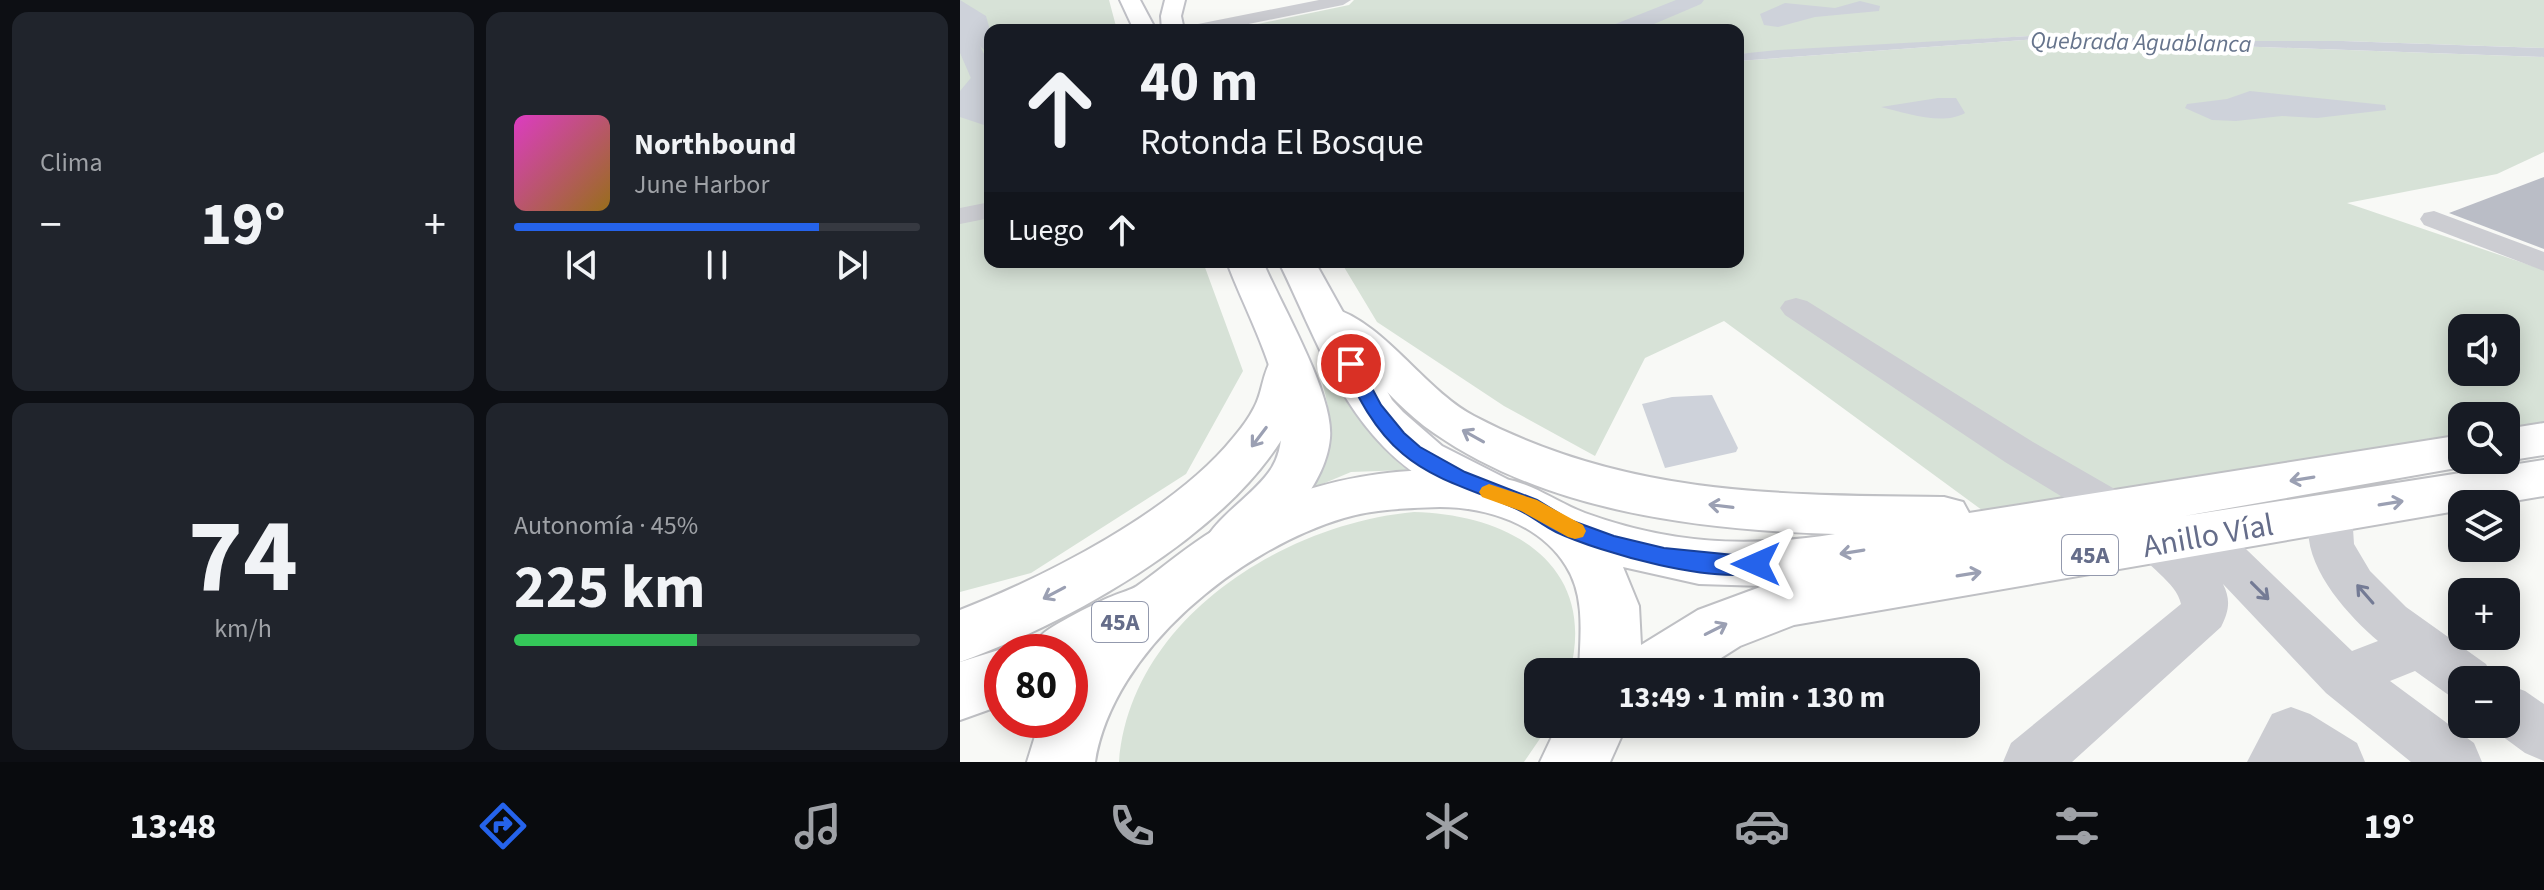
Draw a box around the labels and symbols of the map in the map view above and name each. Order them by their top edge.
water label: Quebrada Aguablanca [2030,23,2252,62]
pin [1317,330,1385,398]
one-way arrow [1251,426,1268,447]
one-way arrow [1462,427,1485,443]
one-way arrow [2290,472,2315,487]
one-way arrow [2378,495,2403,510]
one-way arrow [1709,498,1734,513]
street label: Anillo Víal [2139,502,2277,570]
position arrow [1714,522,1798,606]
road number: 45A [2062,535,2118,575]
one-way arrow [1840,545,1865,560]
one-way arrow [1956,565,1981,580]
one-way arrow [2250,581,2269,601]
one-way arrow [2356,585,2374,605]
one-way arrow [1043,586,1067,602]
road number: 45A [1092,602,1148,642]
one-way arrow [1704,620,1728,636]
speed limit sign: 80 [984,634,1088,738]

